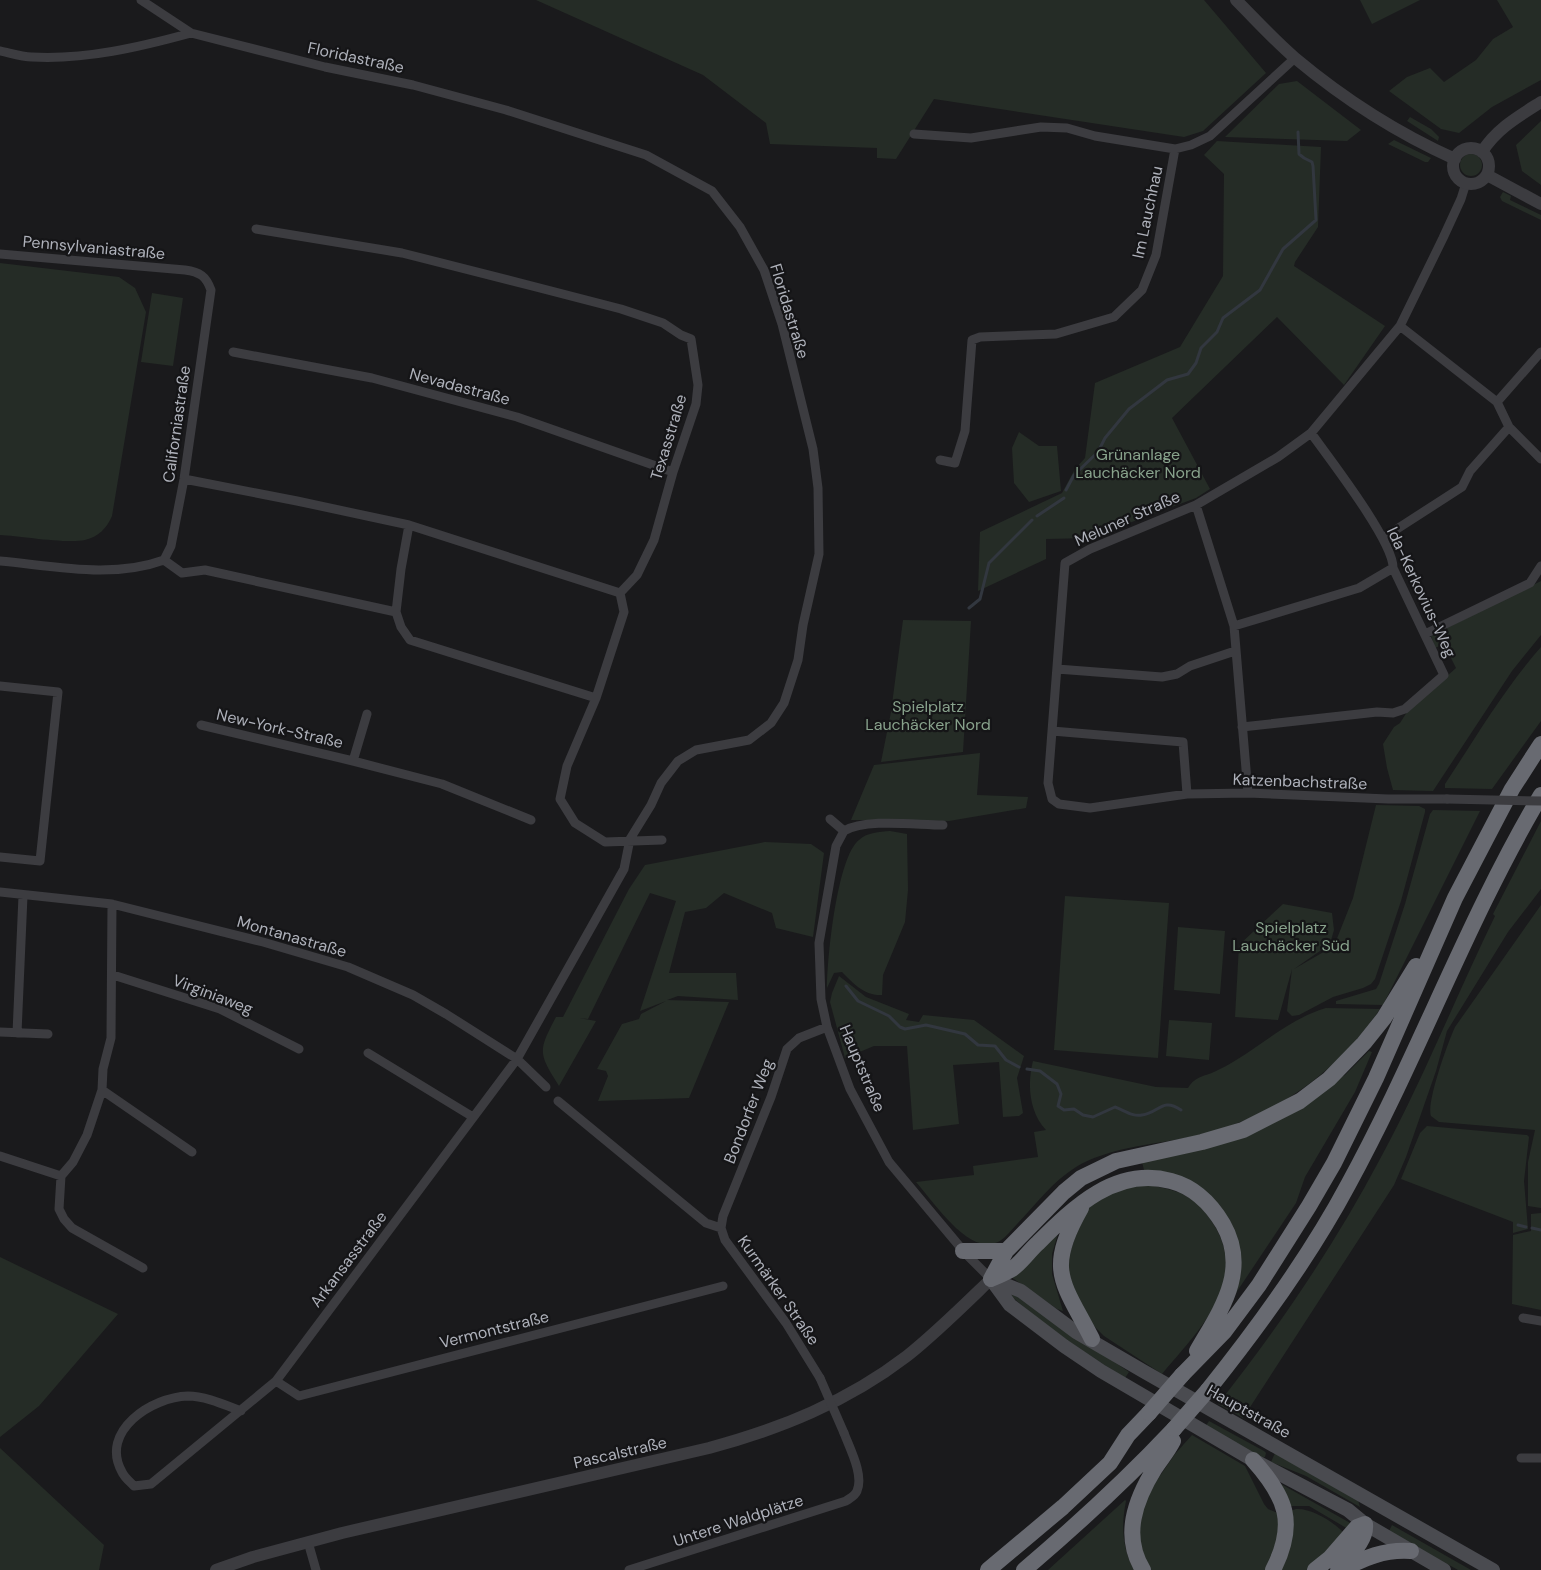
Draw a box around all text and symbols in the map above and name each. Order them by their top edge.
street label: Floridastraße [306,37,406,78]
street label: Im Lauchhau [1127,164,1168,260]
street label: Pennsylvaniastraße [22,231,166,264]
street label: Floridastraße [765,261,814,361]
street label: Nevadastraße [407,363,512,410]
street label: Californiastraße [158,364,195,484]
street label: Texasstraße [645,392,692,483]
park label: Grünanlage Lauchäcker Nord [1075,444,1201,483]
street label: Meluner Straße [1071,486,1183,551]
street label: Ida-Kerkovius-Weg [1382,524,1461,661]
park label: Spielplatz Lauchäcker Nord [865,696,991,735]
street label: New-York-Straße [214,704,345,753]
street label: Katzenbachstraße [1232,769,1368,794]
street label: Montanastraße [235,911,349,962]
park label: Spielplatz Lauchäcker Süd [1232,917,1350,956]
street label: Virginiaweg [170,970,256,1019]
street label: Hauptstraße [835,1021,890,1115]
street label: Bondorfer Weg [719,1056,778,1167]
street label: Arkansasstraße [305,1207,391,1312]
street label: Kurmärker Straße [733,1231,824,1349]
street label: Vermontstraße [437,1306,551,1353]
street label: Hauptstraße [1203,1380,1294,1443]
street label: Pascalstraße [571,1432,669,1473]
street label: Untere Waldplätze [670,1490,806,1551]

